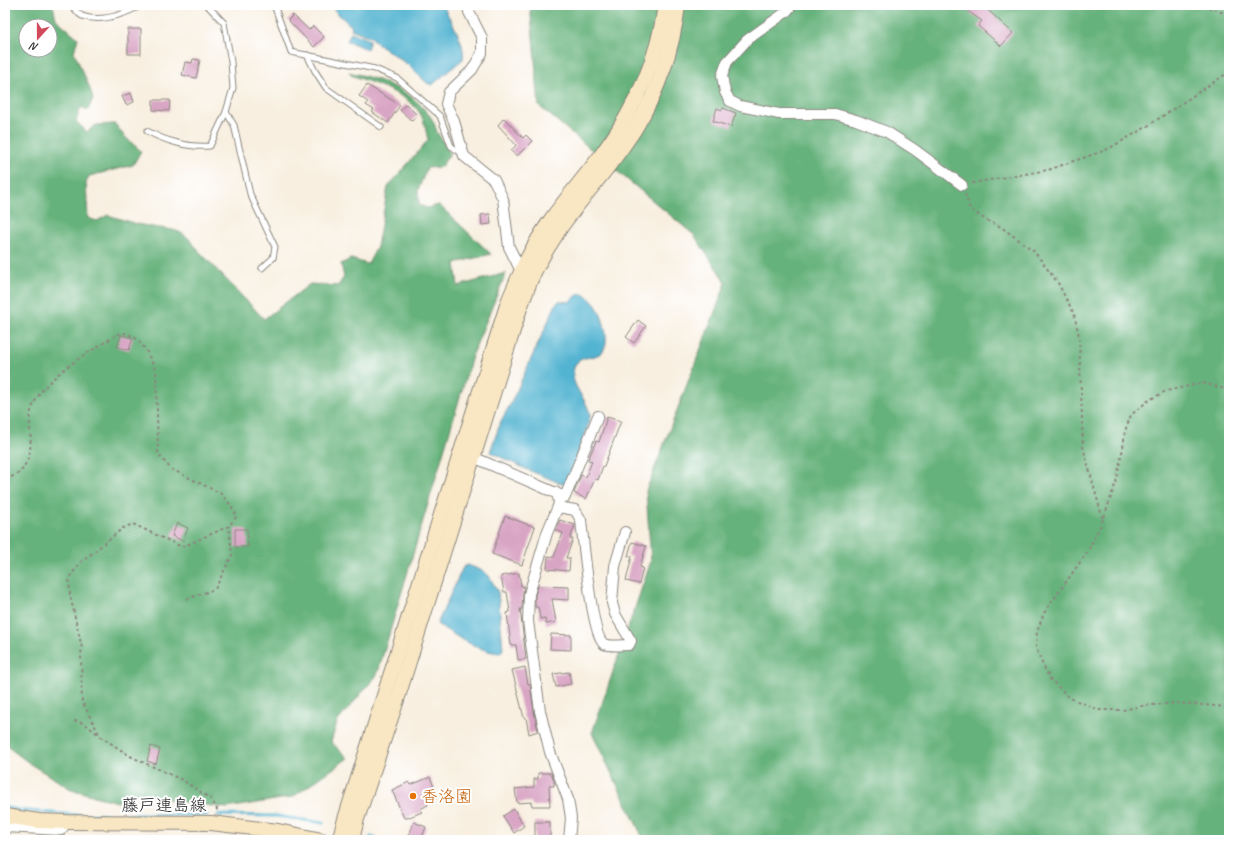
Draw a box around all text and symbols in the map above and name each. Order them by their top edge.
north arrow [18,18,58,58]
text: N [27,39,40,55]
place label: 香洛園 [421,786,472,807]
marker: 香洛園 [408,791,418,801]
street label: 藤戸連島線 [122,795,207,816]

